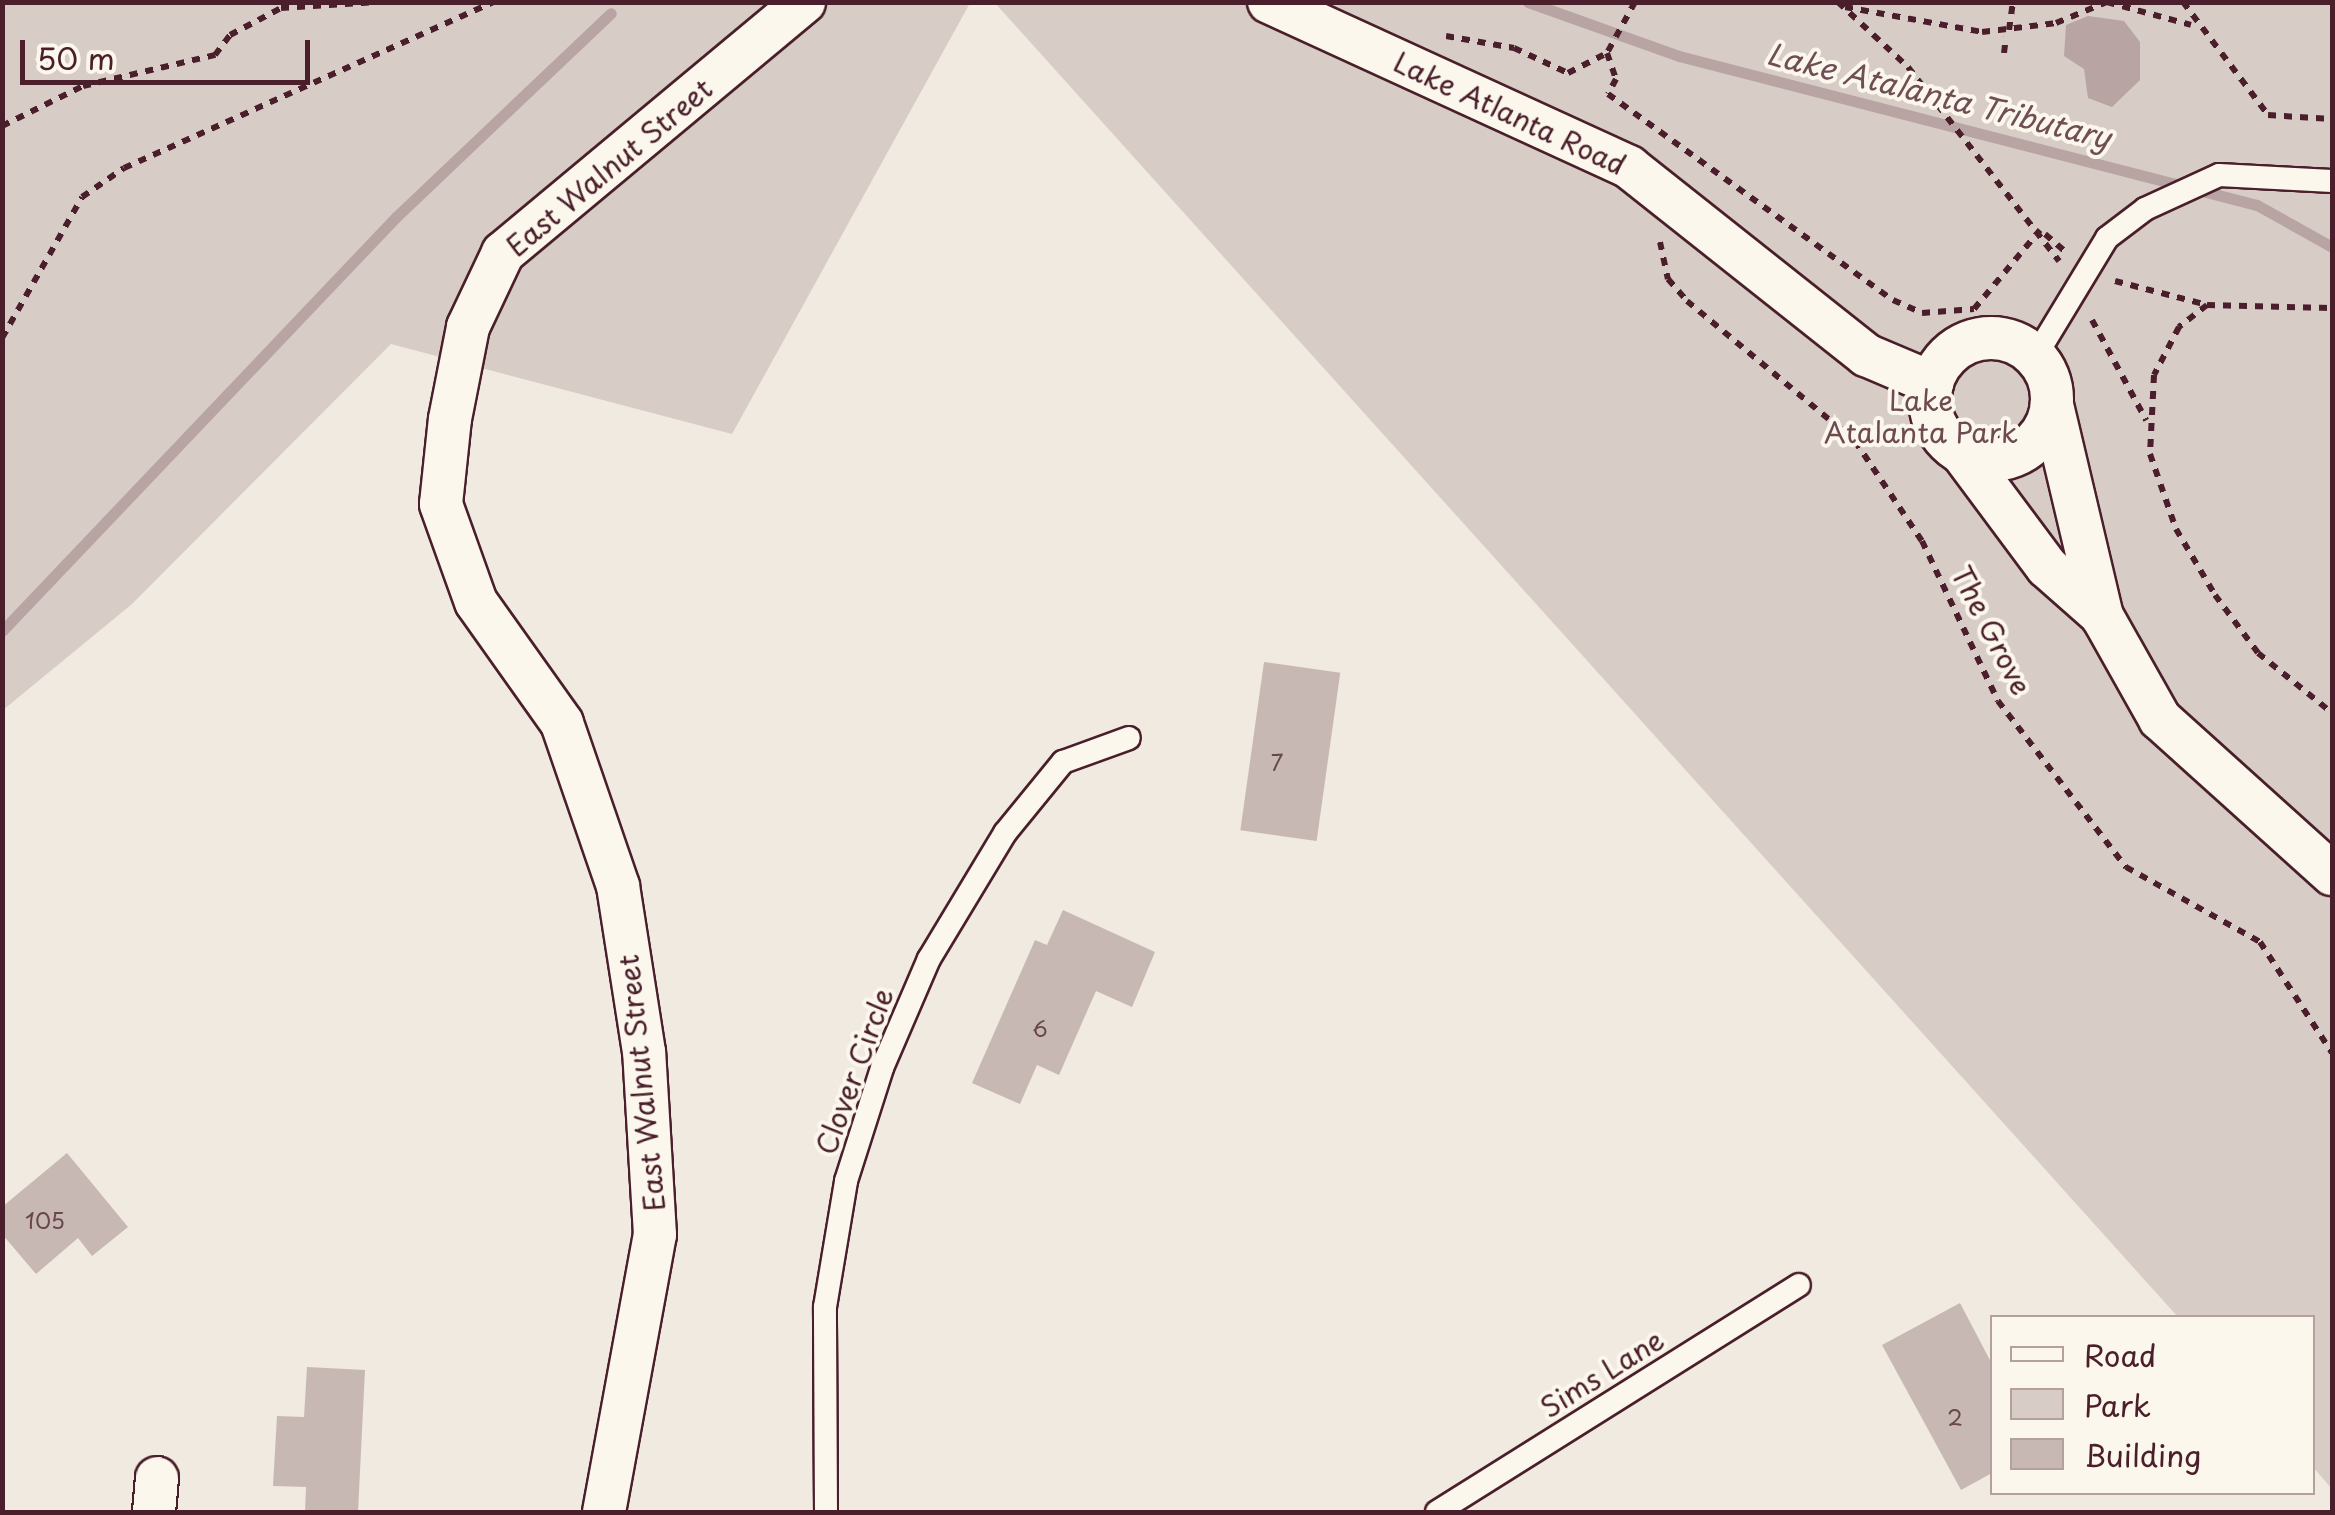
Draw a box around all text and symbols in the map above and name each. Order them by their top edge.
scale bar [25,20,315,82]
text: 50 m [37,35,115,80]
water label: Lake Atalanta Tributary [1764,35,2114,155]
street label: Lake Atlanta Road [1388,44,1632,182]
street label: East Walnut Street [500,72,718,262]
park label: Lake Atalanta Park [1825,383,2017,449]
street label: The Grove [1945,560,2039,700]
house number: 7 [1271,749,1283,775]
street label: East Walnut Street [611,954,671,1212]
street label: Clover Circle [808,983,900,1159]
house number: 6 [1032,1015,1048,1041]
house number: 105 [25,1207,65,1233]
legend [1990,1315,2315,1495]
street label: Sims Lane [1534,1322,1670,1424]
text: Road [2084,1332,2157,1377]
text: Park [2084,1382,2151,1427]
house number: 2 [1947,1404,1963,1430]
text: Building [2084,1432,2201,1477]

